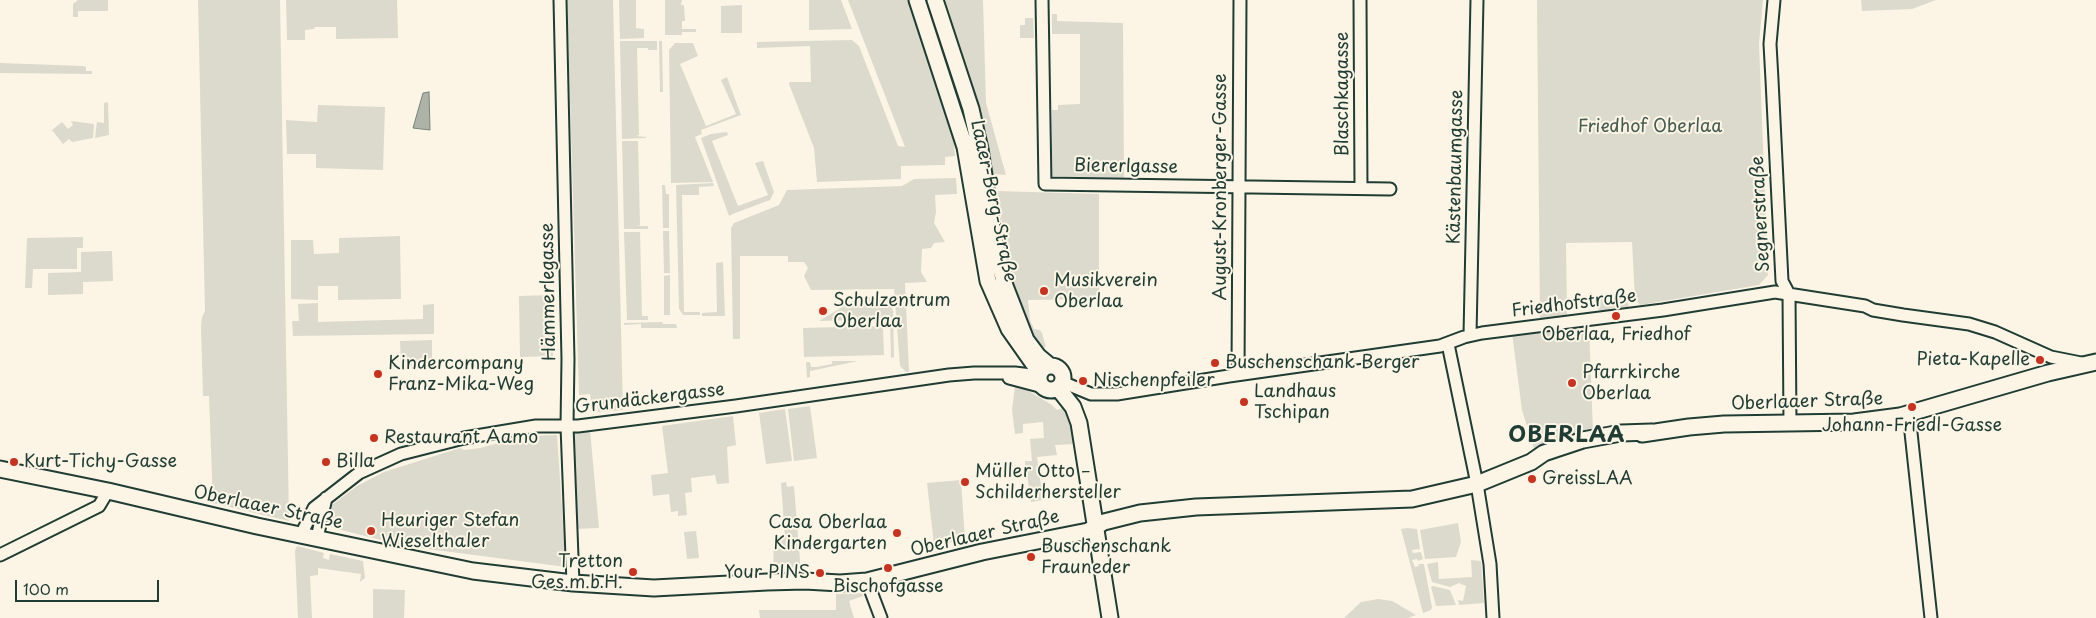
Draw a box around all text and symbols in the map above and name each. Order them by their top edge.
street label: Blaschkagasse [1332,32,1354,156]
street label: August-Kronberger-Gasse [1210,73,1232,301]
street label: Kästenbaumgasse [1444,89,1468,245]
park label: Friedhof Oberlaa [1578,116,1722,138]
street label: Laaer-Berg-Straße [965,118,1021,284]
street label: Biererlgasse [1074,155,1178,179]
street label: Segnerstraße [1747,155,1775,273]
street label: Hämmerlegasse [537,223,561,361]
place label: Musikverein Oberlaa [1054,270,1158,312]
marker: Musikverein Oberlaa [1038,285,1050,297]
street label: Friedhofstraße [1510,286,1638,322]
place label: Schulzentrum Oberlaa [833,290,951,332]
marker: Schulzentrum Oberlaa [817,305,829,317]
marker: Oberlaa, Friedhof [1610,310,1622,322]
place label: Oberlaa, Friedhof [1541,324,1691,346]
place label: Pieta-Kapelle [1917,349,2030,371]
place label: Buschenschank Berger [1225,352,1419,374]
place label: Kindercompany Franz-Mika-Weg [388,353,534,396]
marker: Pieta-Kapelle [2034,354,2046,366]
marker: Buschenschank Berger [1209,357,1221,369]
place label: Pfarrkirche Oberlaa [1582,362,1680,404]
marker: Kindercompany Franz-Mika-Weg [372,368,384,380]
place label: Nischenpfeiler [1093,370,1215,392]
marker: Nischenpfeiler [1077,375,1089,387]
marker: Pfarrkirche Oberlaa [1566,377,1578,389]
street label: Grundäckergasse [574,379,726,419]
place label: Landhaus Tschipan [1254,381,1336,424]
street label: Oberlaaer Straße [1731,389,1883,415]
marker: Landhaus Tschipan [1238,396,1250,408]
marker: Johann-Friedl-Gasse [1906,401,1918,413]
place label: Johann-Friedl-Gasse [1822,415,2002,437]
district label: OBERLAA [1508,423,1626,449]
place label: Restaurant Aamo [384,427,538,449]
marker: Restaurant Aamo [368,432,380,444]
place label: Kurt-Tichy-Gasse [24,451,177,473]
place label: Billa [336,451,375,473]
marker: Kurt-Tichy-Gasse [8,456,20,468]
marker: Billa [320,456,332,468]
place label: Müller Otto – Schilderhersteller [975,461,1121,504]
place label: GreissLAA [1542,468,1633,490]
marker: GreissLAA [1526,473,1538,485]
marker: Müller Otto – Schilderhersteller [959,476,971,488]
street label: Oberlaaer Straße [191,482,345,534]
street label: Oberlaaer Straße [908,506,1062,562]
place label: Heuriger Stefan Wieselthaler [381,510,519,552]
place label: Casa Oberlaa Kindergarten [768,512,887,554]
marker: Heuriger Stefan Wieselthaler [365,525,377,537]
marker: Casa Oberlaa Kindergarten [891,527,903,539]
place label: Buschenschank Frauneder [1041,536,1171,578]
place label: Tretton Ges.m.b.H. [531,551,623,594]
marker: Buschenschank Frauneder [1025,551,1037,563]
place label: Your PINS [724,562,810,584]
marker: Bischofgasse [882,562,894,574]
marker: Tretton Ges.m.b.H. [627,566,639,578]
marker: Your PINS [814,567,826,579]
scale bar [18,570,161,602]
place label: Bischofgasse [832,576,944,598]
text: 100 m [23,577,69,600]

